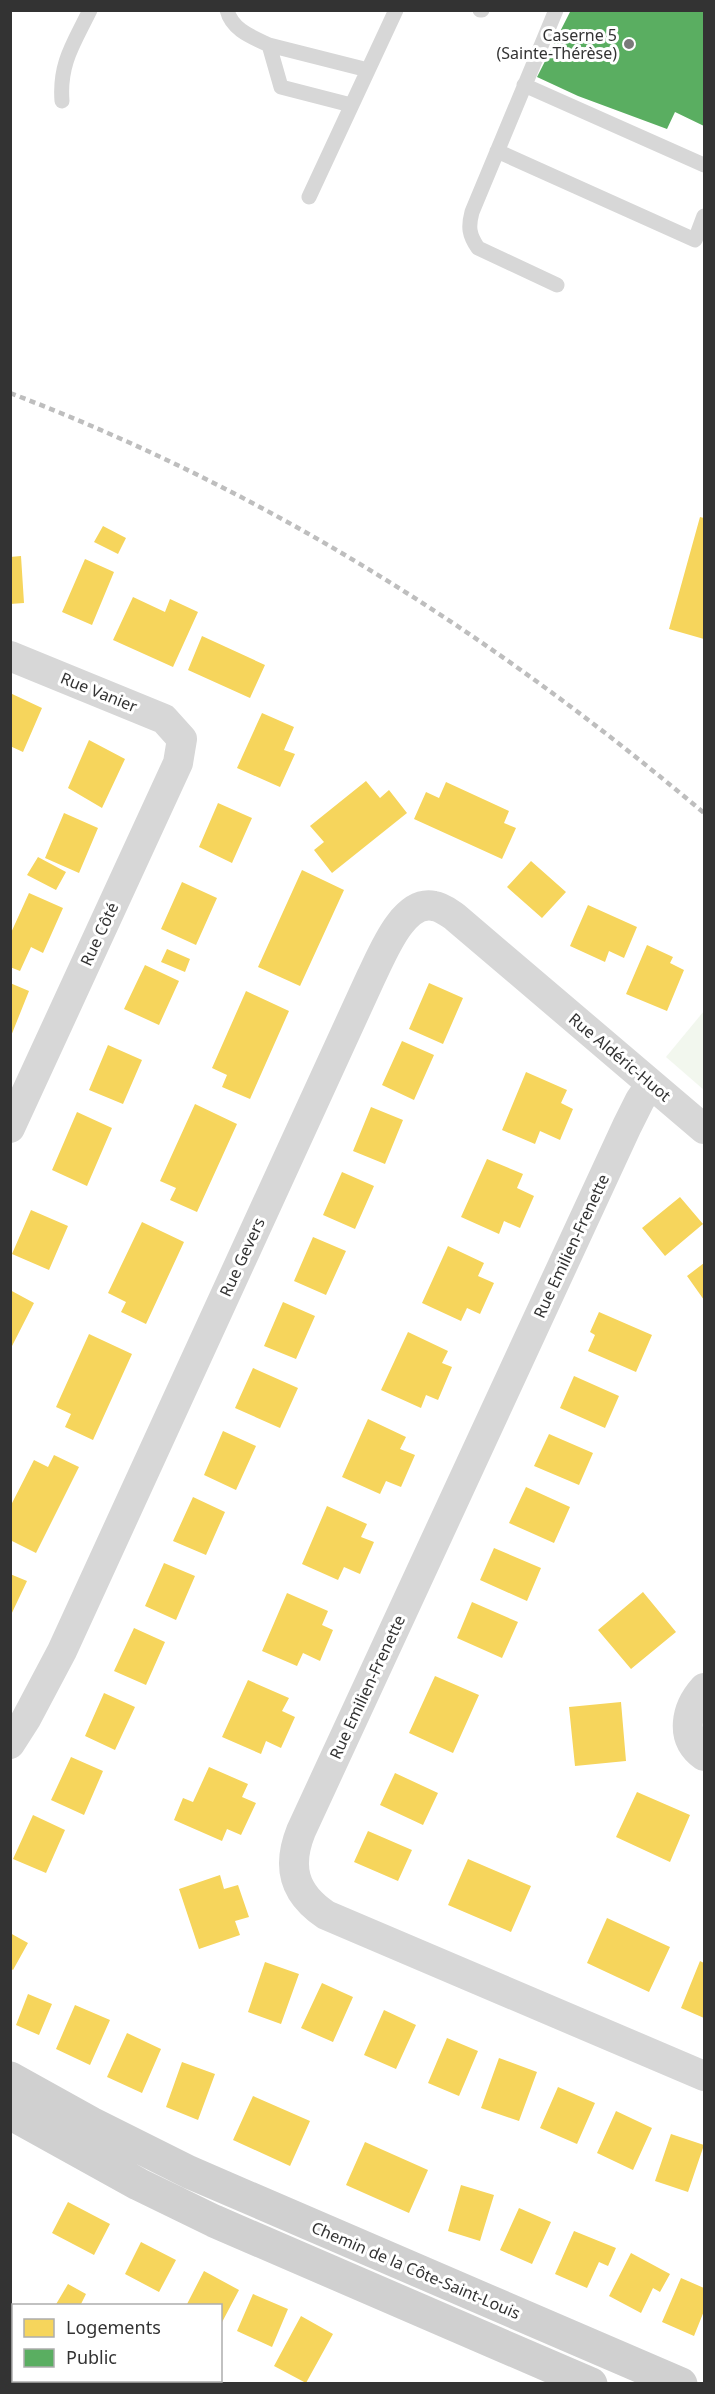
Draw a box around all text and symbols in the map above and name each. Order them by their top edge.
place label: Caserne 5 (Sainte-Thérèse) [497,24,617,64]
marker: Caserne 5 (Sainte-Thérèse) [622,37,636,51]
street label: Rue Vanier [57,667,141,718]
street label: Rue Côté [75,899,123,969]
street label: Rue Aldéric-Huot [564,1008,676,1106]
street label: Rue Emilien-Frenette [528,1170,614,1322]
street label: Rue Gevers [214,1214,270,1300]
street label: Rue Emilien-Frenette [324,1611,410,1763]
street label: Chemin de la Côte-Saint-Louis [308,2216,524,2324]
legend [12,2304,222,2382]
text: Logements [66,2315,161,2339]
text: Public [66,2345,117,2369]

